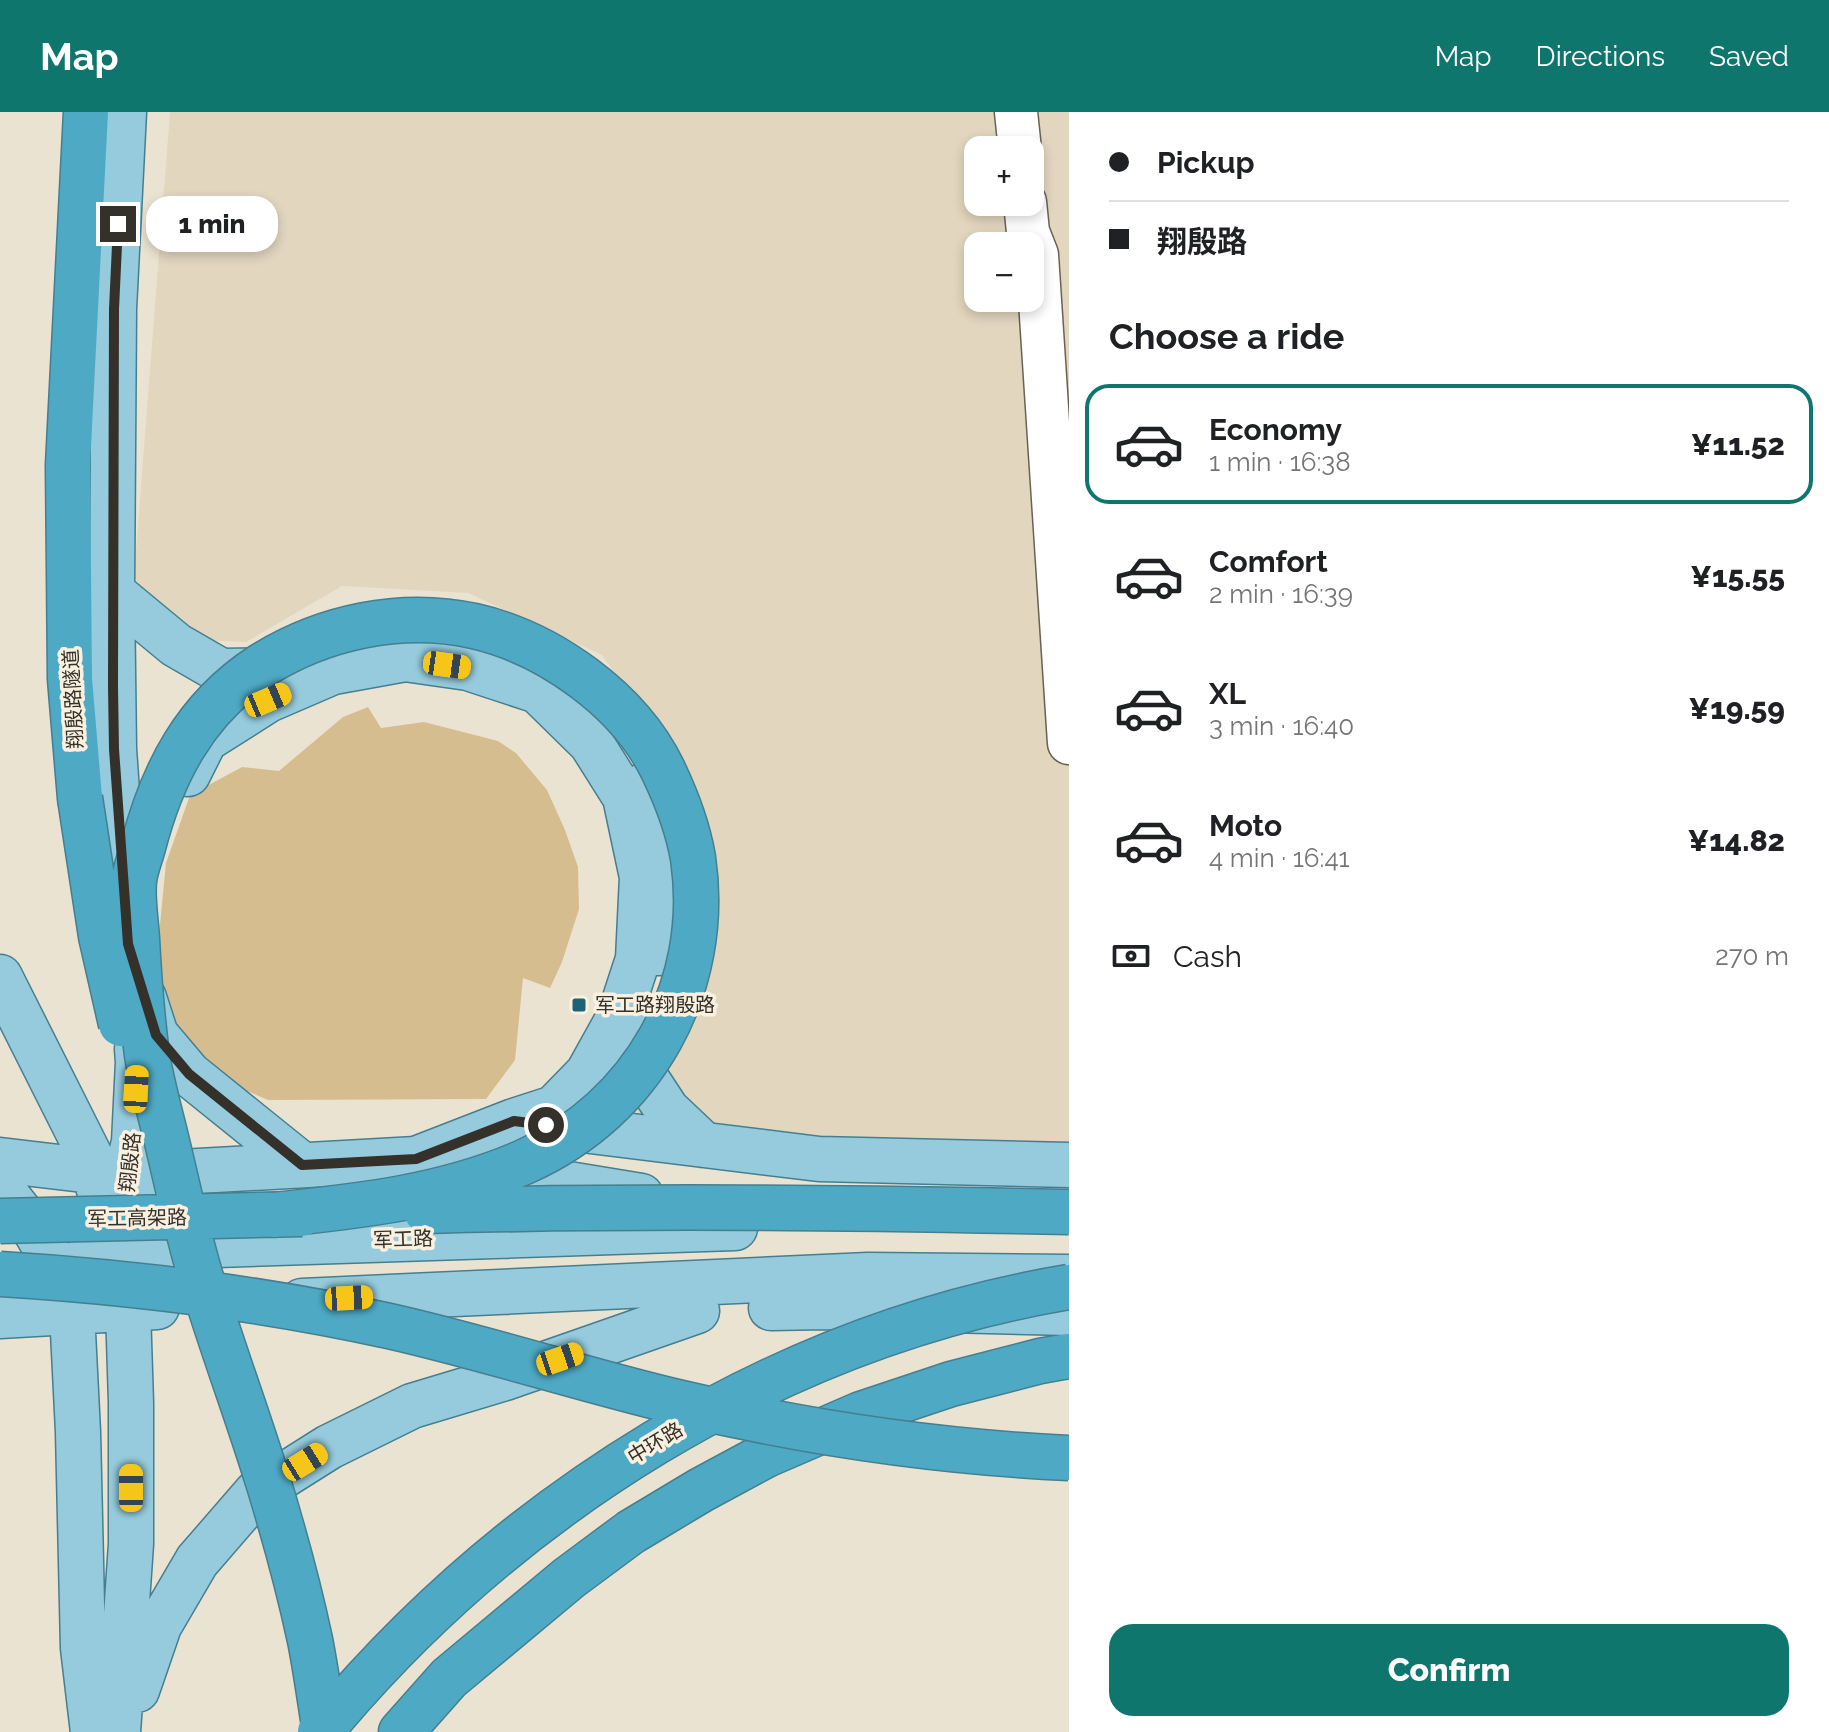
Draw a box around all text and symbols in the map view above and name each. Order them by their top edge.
text: Map [40,34,119,79]
text: Map [1435,40,1492,73]
text: Directions [1536,40,1665,73]
text: Saved [1709,40,1789,73]
map controls [964,136,1044,312]
button: + [964,136,1044,216]
text: Pickup [1157,145,1255,180]
callout: 1 min [146,196,278,252]
route end [100,206,136,242]
text: 1 min [179,209,245,239]
text: 翔殷路 [1157,224,1247,259]
button: − [964,232,1044,312]
text: Choose a ride [1109,315,1344,357]
icon: car [1113,408,1185,480]
text: Economy [1209,412,1342,447]
text: ¥11.52 [1691,427,1785,462]
text: 1 min · 16:38 [1209,447,1351,477]
icon: car [1113,540,1185,612]
text: Comfort [1209,544,1328,579]
text: ¥15.55 [1690,559,1785,594]
text: 2 min · 16:39 [1209,579,1353,609]
street label: 翔殷路隧道 [58,648,88,750]
car [422,650,472,680]
icon: car [1113,672,1185,744]
text: XL [1209,676,1246,711]
car [241,680,295,720]
text: ¥19.59 [1688,691,1785,726]
text: 3 min · 16:40 [1209,711,1354,741]
icon: car [1113,804,1185,876]
text: Moto [1209,808,1282,843]
text: ¥14.82 [1688,823,1785,858]
text: 4 min · 16:41 [1209,843,1350,873]
icon: cash [1109,934,1153,978]
text: Cash [1173,939,1242,974]
text: 270 m [1715,941,1789,971]
place label: 军工路翔殷路 [595,993,715,1017]
marker: 军工路翔殷路 [570,996,588,1014]
car [123,1064,149,1114]
route start [528,1107,564,1143]
street label: 翔殷路 [115,1131,145,1193]
street label: 军工高架路 [87,1205,187,1231]
street label: 军工路 [373,1226,433,1252]
car [324,1285,374,1311]
car [533,1340,587,1378]
street label: 中环路 [623,1417,687,1469]
car [278,1439,332,1485]
car [119,1464,143,1512]
button: Confirm [1109,1624,1789,1716]

